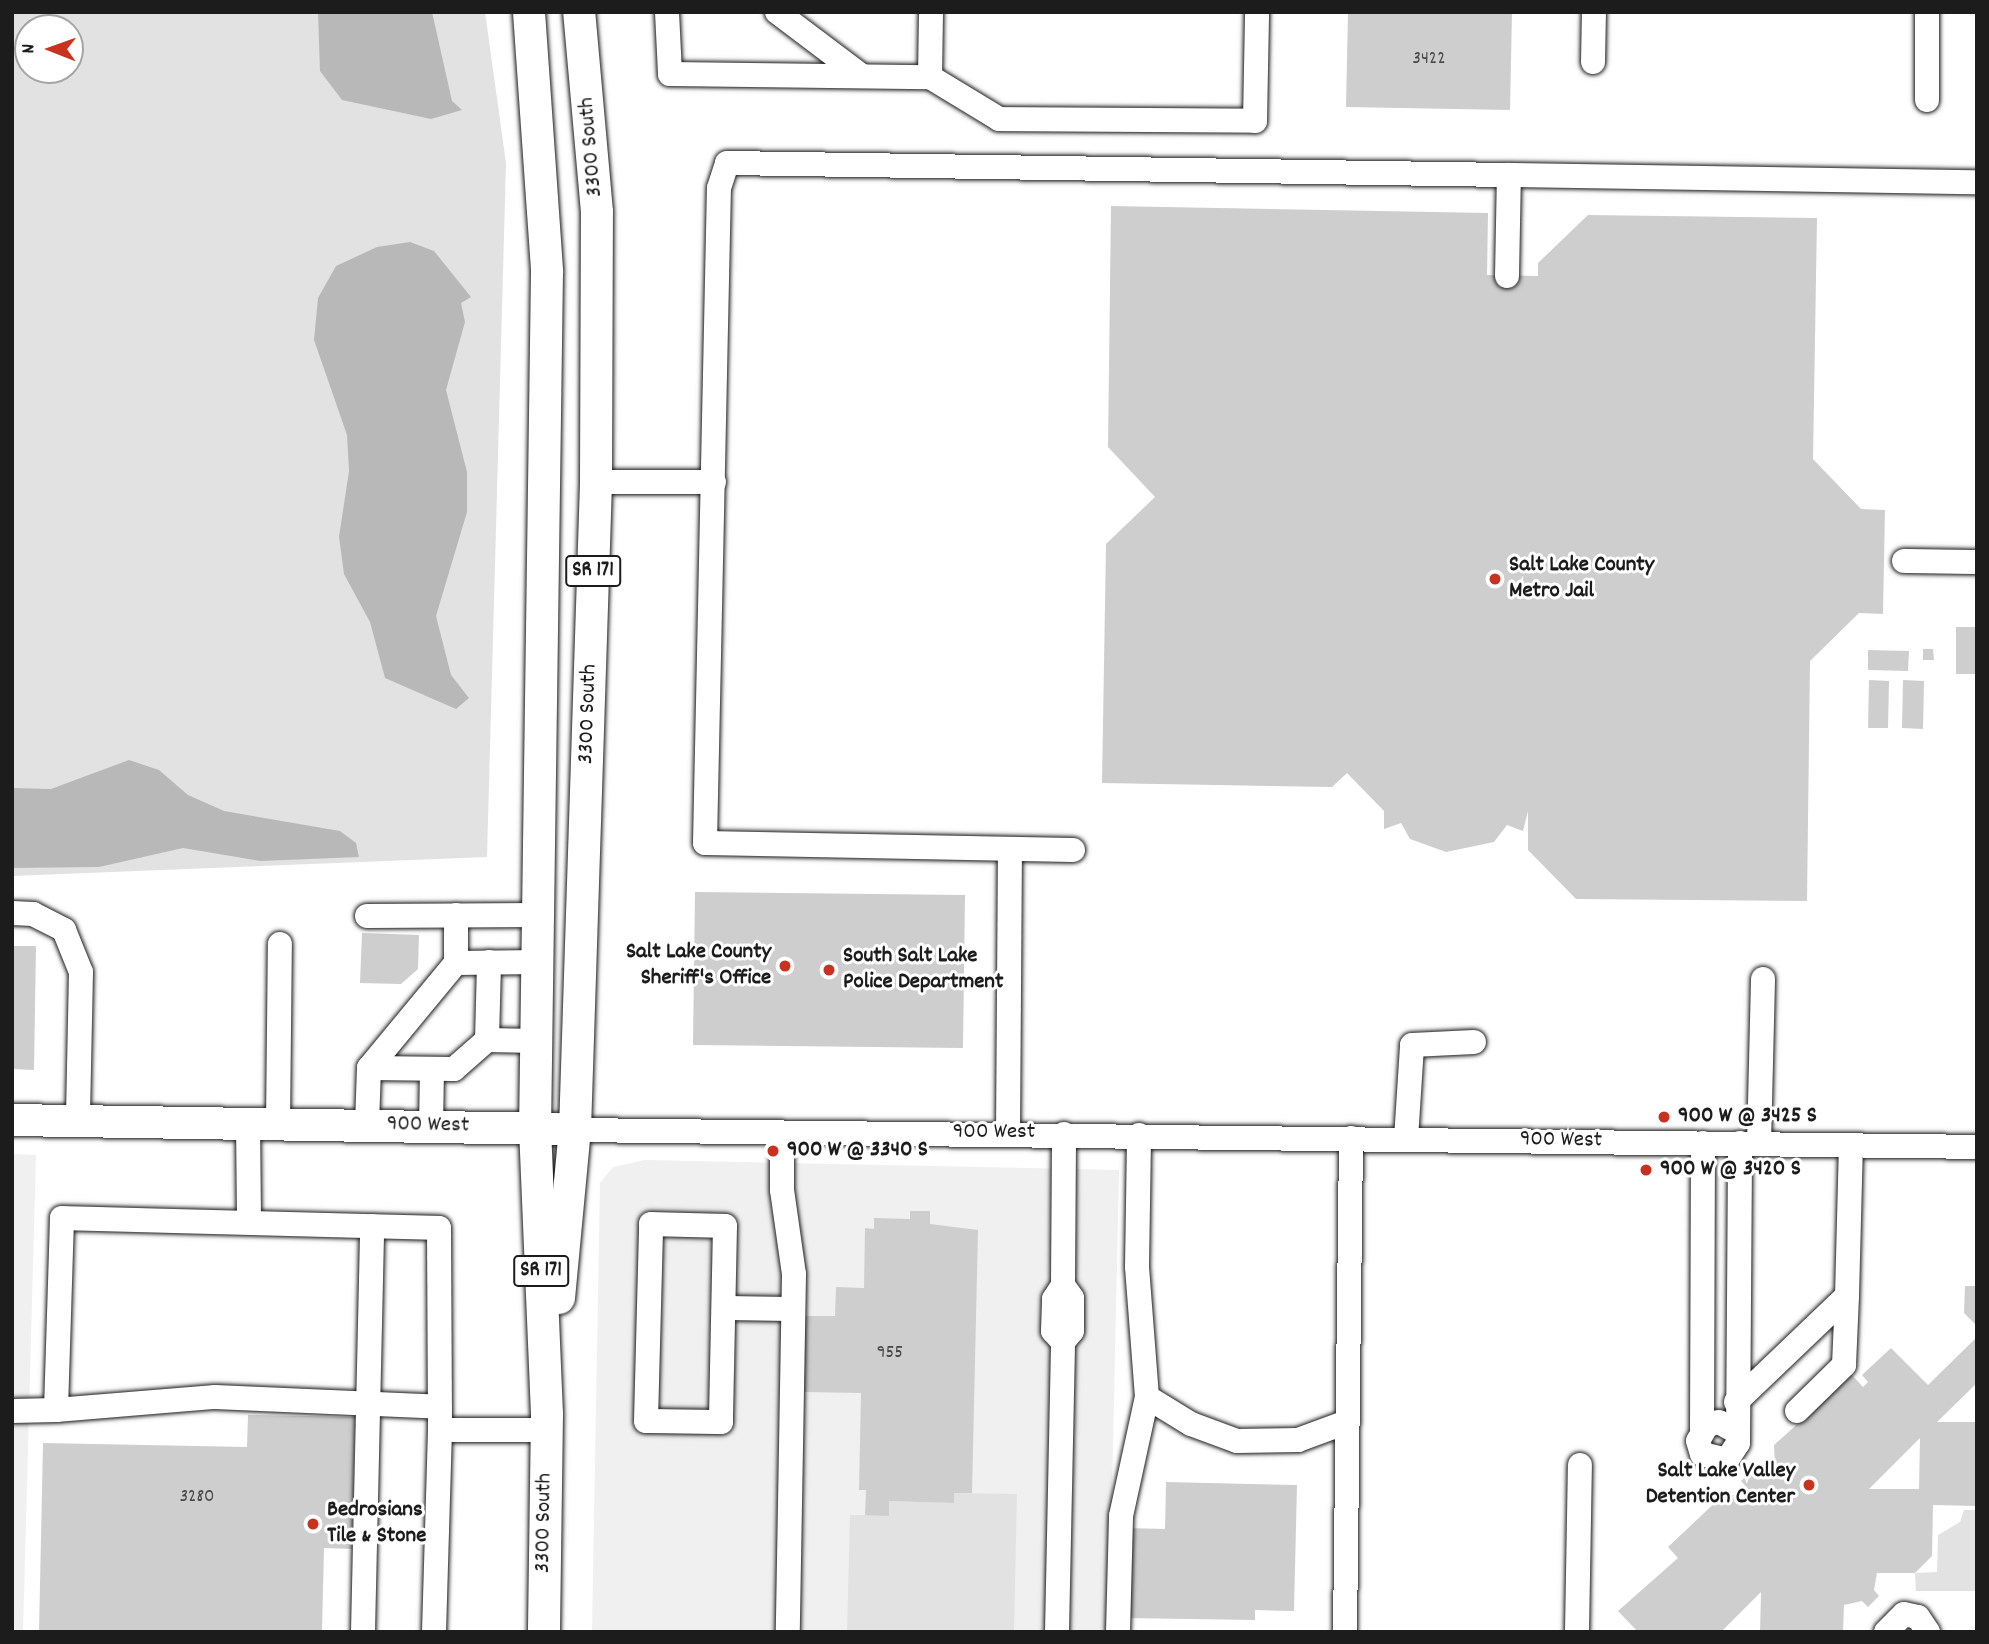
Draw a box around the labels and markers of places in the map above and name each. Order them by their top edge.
place label: Salt Lake County Metro Jail [1509,552,1654,606]
marker: Salt Lake County Metro Jail [1487,571,1503,587]
place label: Salt Lake County Sheriff's Office [626,939,771,993]
place label: South Salt Lake Police Department [843,943,1003,997]
marker: Salt Lake County Sheriff's Office [777,958,793,974]
marker: South Salt Lake Police Department [821,962,837,978]
place label: 900 W @ 3425 S [1678,1103,1817,1131]
marker: 900 W @ 3425 S [1656,1109,1672,1125]
place label: 900 W @ 3340 S [787,1137,928,1165]
marker: 900 W @ 3340 S [765,1143,781,1159]
place label: 900 W @ 3420 S [1660,1156,1801,1184]
marker: 900 W @ 3420 S [1638,1162,1654,1178]
place label: Salt Lake Valley Detention Center [1646,1458,1795,1512]
marker: Salt Lake Valley Detention Center [1801,1477,1817,1493]
place label: Bedrosians Tile & Stone [327,1497,426,1551]
marker: Bedrosians Tile & Stone [305,1516,321,1532]

